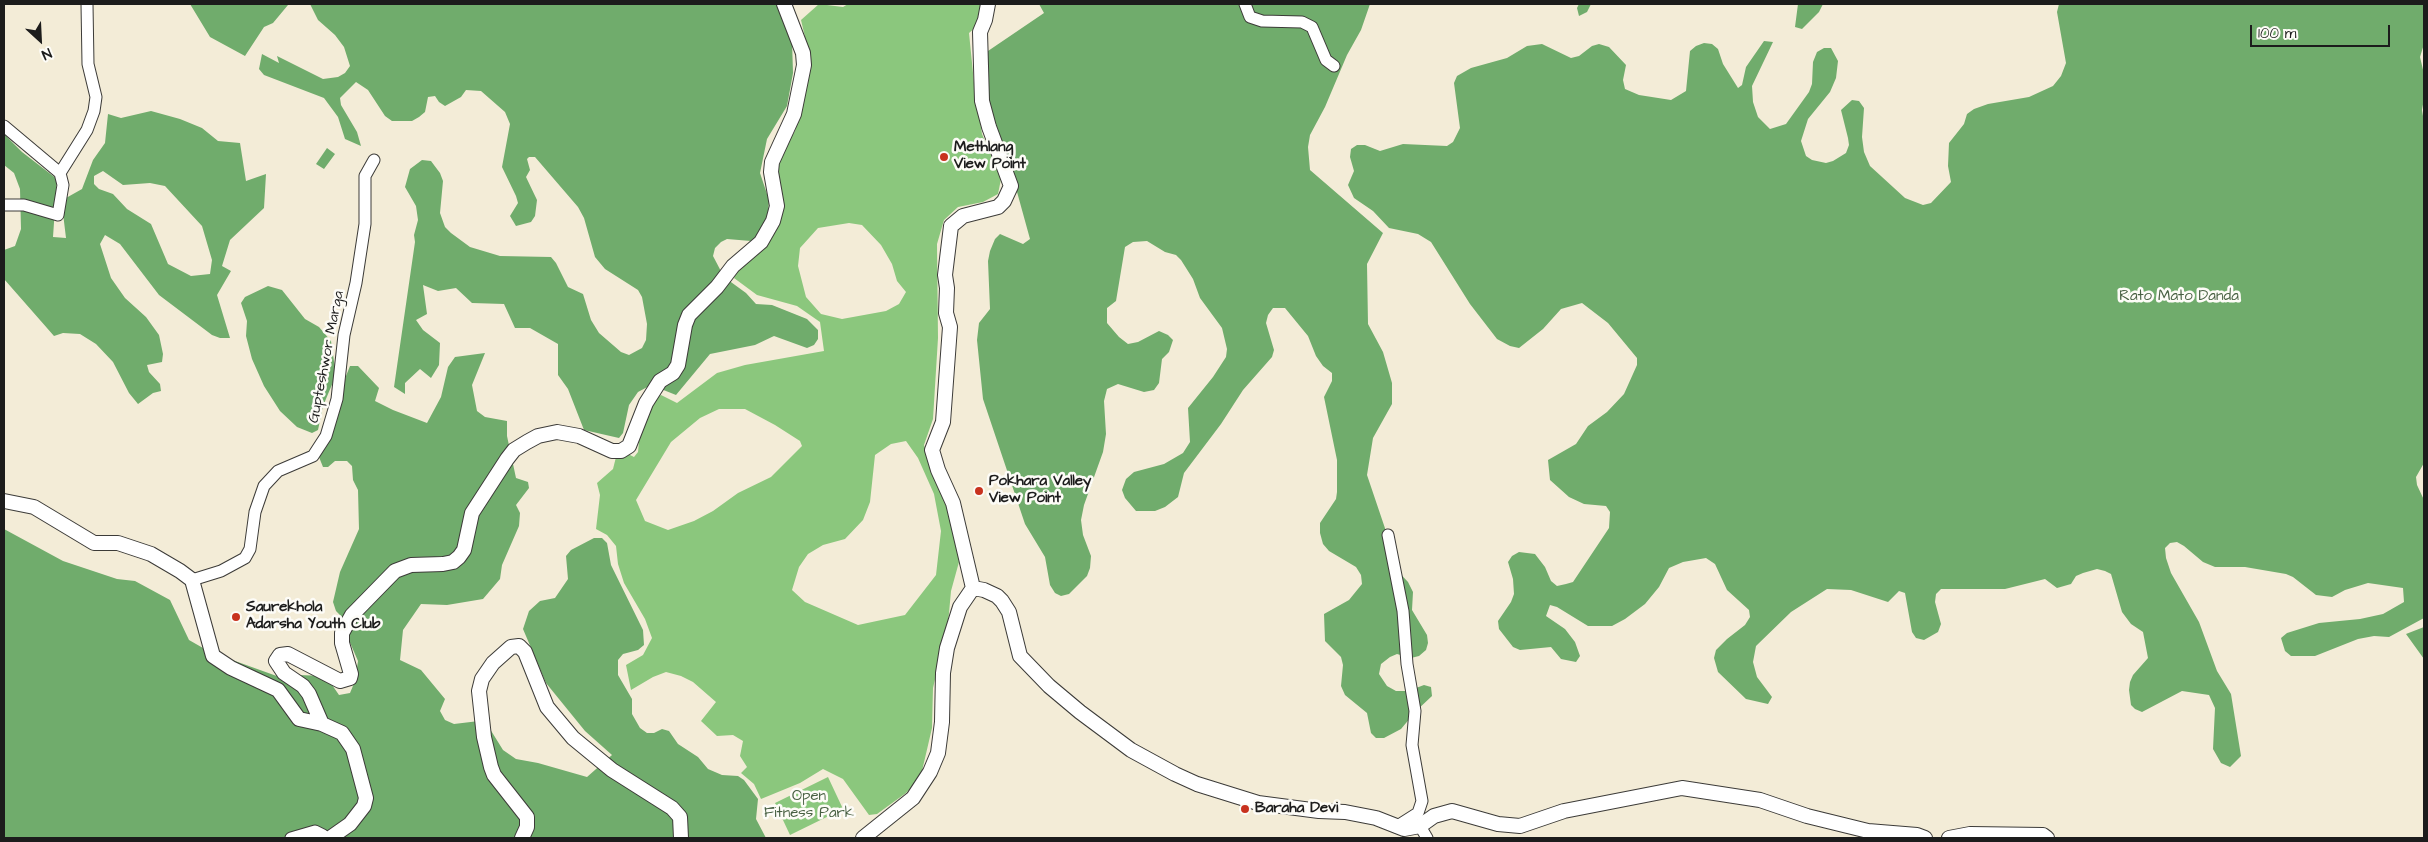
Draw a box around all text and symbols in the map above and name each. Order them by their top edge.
north arrow [15,15,65,65]
scale bar [2253,15,2393,47]
text: 100 m [2258,23,2297,44]
text: N [38,43,55,65]
place label: Methlang View Point [954,139,1026,174]
marker: Methlang View Point [938,151,950,163]
park label: Rato Mato Danda [2119,288,2239,306]
street label: Gupteshwor Marga [305,290,349,424]
place label: Pokhara Valley View Point [989,473,1091,508]
marker: Pokhara Valley View Point [973,485,985,497]
place label: Saurekhola Adarsha Youth Club [246,599,380,634]
marker: Saurekhola Adarsha Youth Club [230,611,242,623]
park label: Open Fitness Park [764,788,854,823]
place label: Baraha Devi [1255,800,1338,818]
marker: Baraha Devi [1239,803,1251,815]

